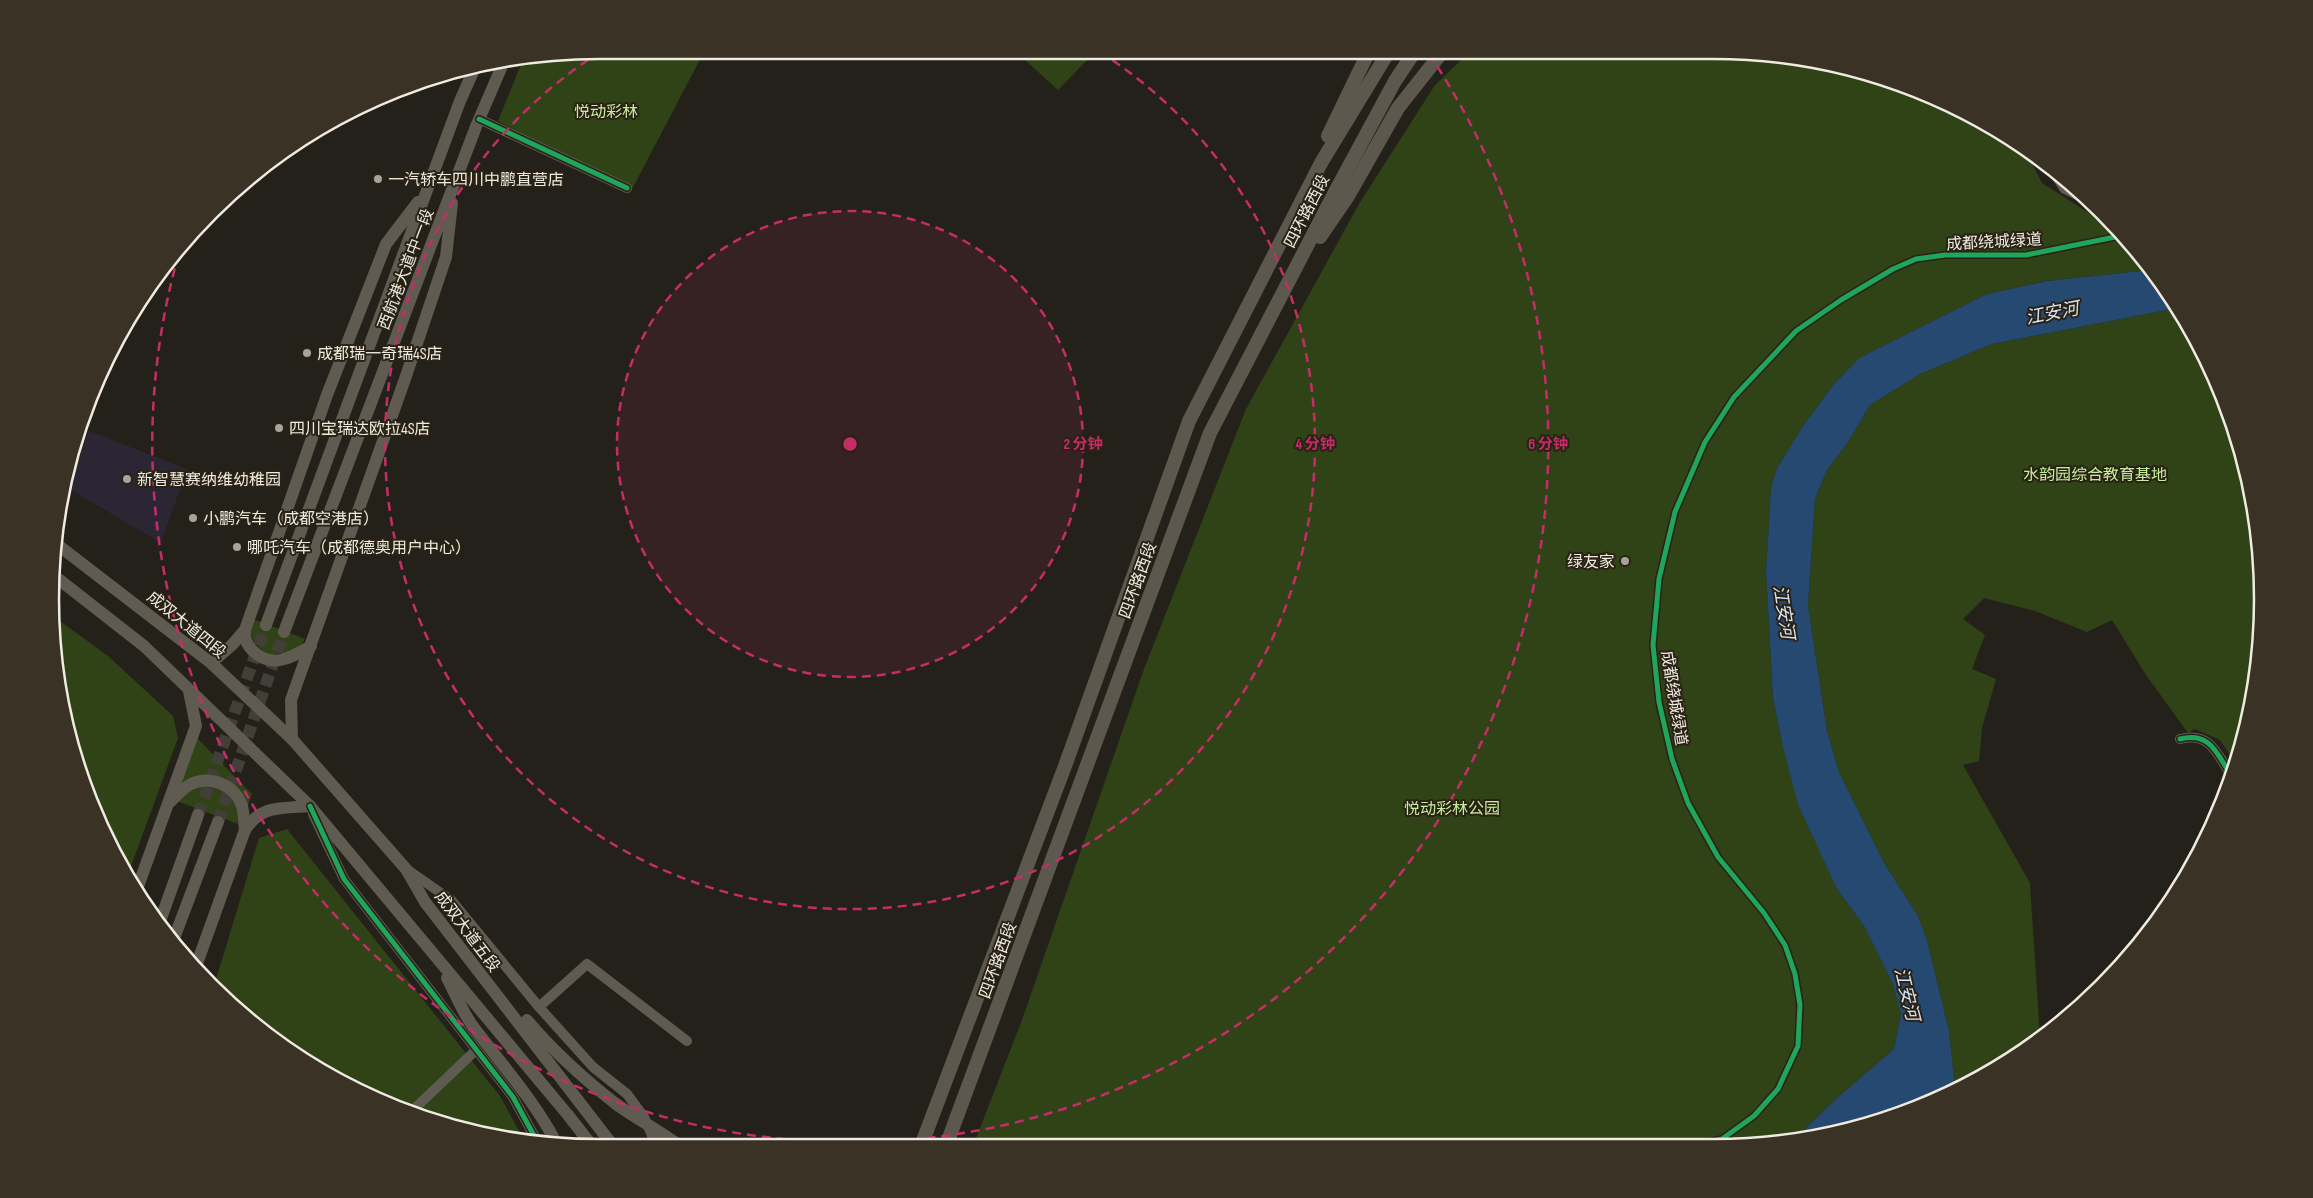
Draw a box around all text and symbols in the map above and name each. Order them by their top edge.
park label: 悦动彩林 [574,103,638,122]
place label: 一汽轿车四川中鹏直营店 [388,171,564,190]
street label: 四环路西段 [1281,172,1334,252]
marker: 一汽轿车四川中鹏直营店 [372,173,384,185]
street label: 西航港大道中一段 [375,206,438,333]
street label: 成都绕城绿道 [1946,230,2043,254]
water label: 江安河 [2024,297,2084,329]
place label: 成都瑞一奇瑞4S店 [317,345,443,364]
marker: 成都瑞一奇瑞4S店 [301,347,313,359]
place label: 四川宝瑞达欧拉4S店 [289,420,431,439]
marker: 四川宝瑞达欧拉4S店 [273,422,285,434]
centre of rings [841,435,859,453]
text: 2 分钟 [1064,435,1102,454]
text: 4 分钟 [1295,435,1335,454]
text: 6 分钟 [1528,435,1568,454]
park label: 水韵园综合教育基地 [2023,466,2167,485]
place label: 新智慧赛纳维幼稚园 [137,471,281,490]
marker: 新智慧赛纳维幼稚园 [121,473,133,485]
place label: 小鹏汽车（成都空港店） [203,510,379,529]
marker: 小鹏汽车（成都空港店） [187,512,199,524]
place label: 哪吒汽车（成都德奥用户中心） [247,539,471,558]
street label: 四环路西段 [1116,540,1161,621]
marker: 哪吒汽车（成都德奥用户中心） [231,541,243,553]
place label: 绿友家 [1567,553,1615,572]
marker: 绿友家 [1619,555,1631,567]
water label: 江安河 [1769,584,1799,643]
street label: 成双大道四段 [143,588,229,663]
street label: 成都绕城绿道 [1657,649,1690,747]
park label: 悦动彩林公园 [1404,800,1500,819]
street label: 成双大道五段 [430,888,503,976]
street label: 四环路西段 [976,920,1021,1001]
water label: 江安河 [1890,965,1924,1026]

